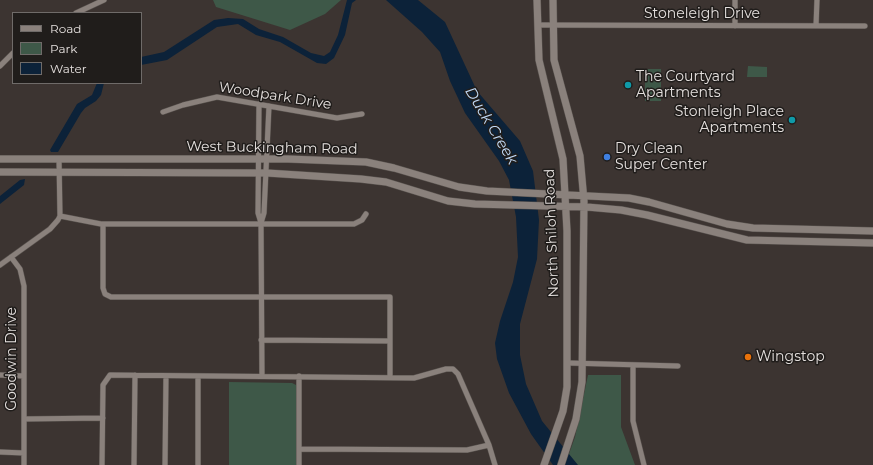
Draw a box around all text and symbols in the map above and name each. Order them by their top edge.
street label: Stoneleigh Drive [644,6,760,22]
legend [12,12,142,84]
text: Road [50,21,81,36]
text: Park [50,41,77,56]
text: Water [50,61,86,76]
place label: The Courtyard Apartments [636,69,735,102]
street label: Woodpark Drive [218,79,332,113]
marker: The Courtyard Apartments [623,80,633,90]
water label: Duck Creek [461,84,521,168]
place label: Stonleigh Place Apartments [675,104,784,136]
marker: Stonleigh Place Apartments [787,115,797,125]
street label: West Buckingham Road [186,138,358,158]
place label: Dry Clean Super Center [615,141,707,174]
marker: Dry Clean Super Center [602,152,612,162]
street label: North Shiloh Road [541,168,563,298]
street label: Goodwin Drive [4,307,20,411]
place label: Wingstop [756,349,825,365]
marker: Wingstop [743,352,753,362]

